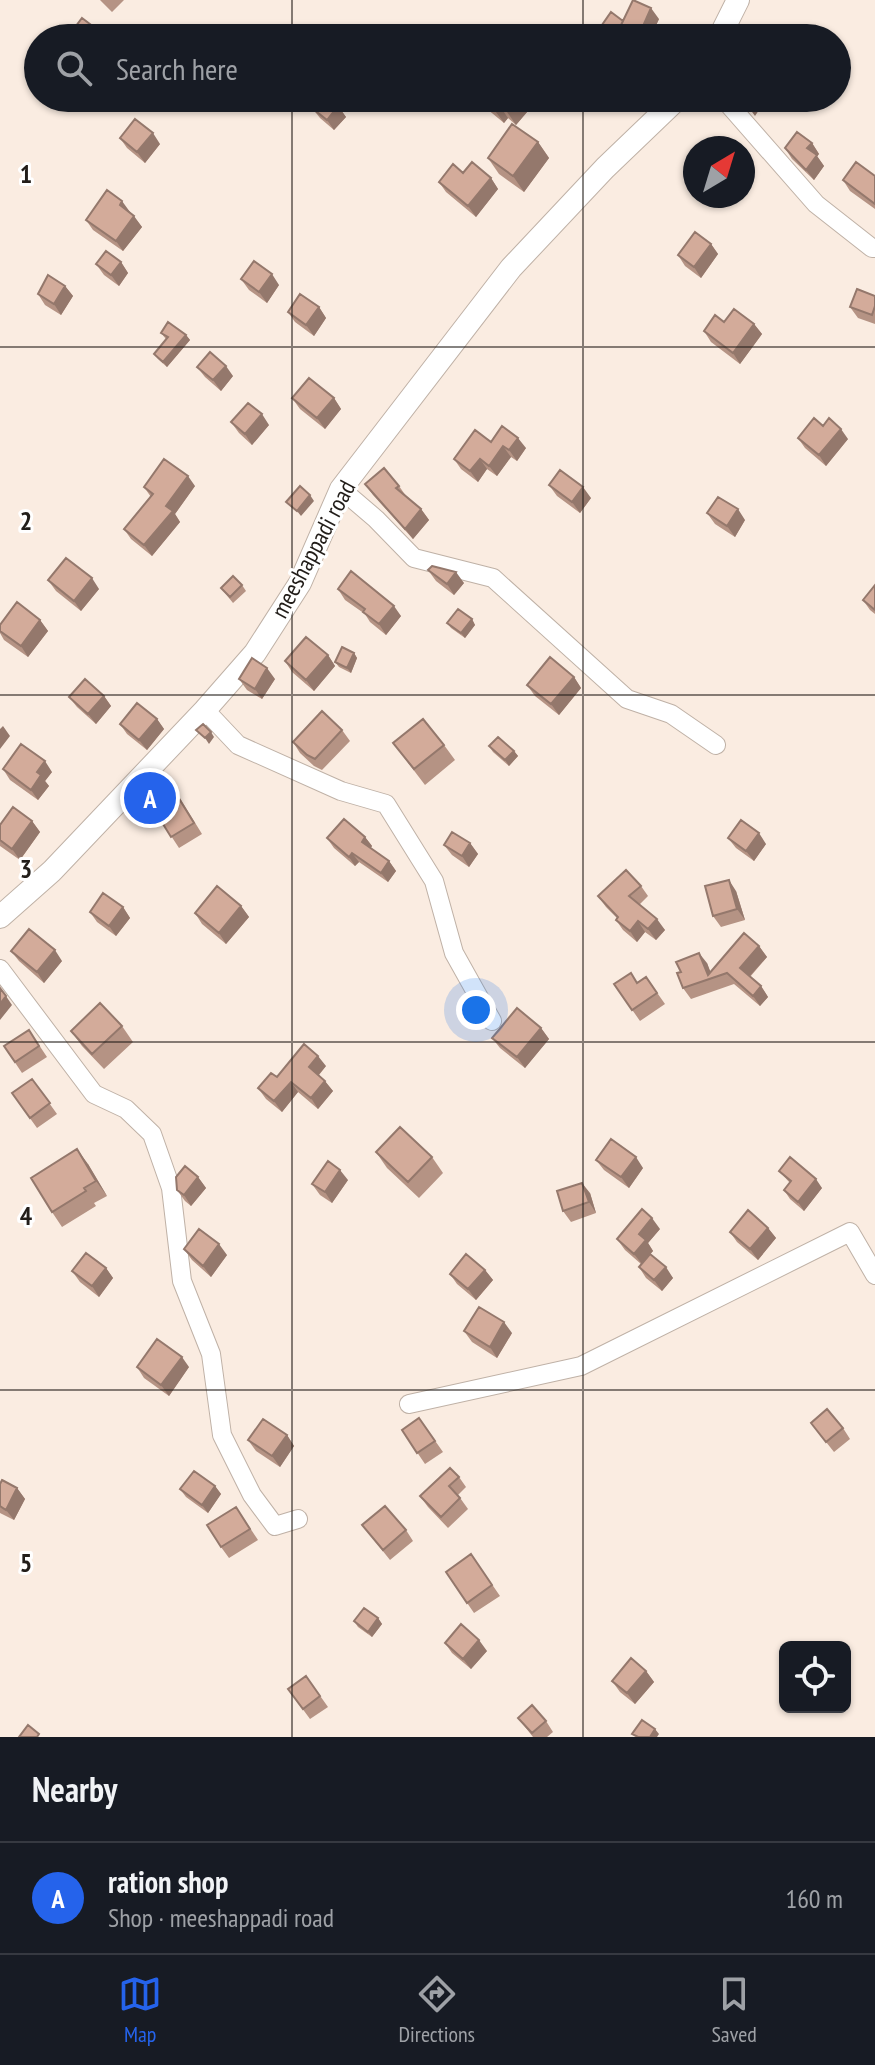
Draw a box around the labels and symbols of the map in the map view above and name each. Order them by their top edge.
north arrow [683,136,755,208]
text: 1 [20,157,32,190]
street label: meeshappadi road [264,475,362,623]
text: 2 [20,504,32,537]
pin: A [124,768,176,828]
text: 3 [20,852,32,885]
your location [456,990,496,1030]
text: 4 [20,1199,33,1232]
text: 5 [20,1546,32,1579]

